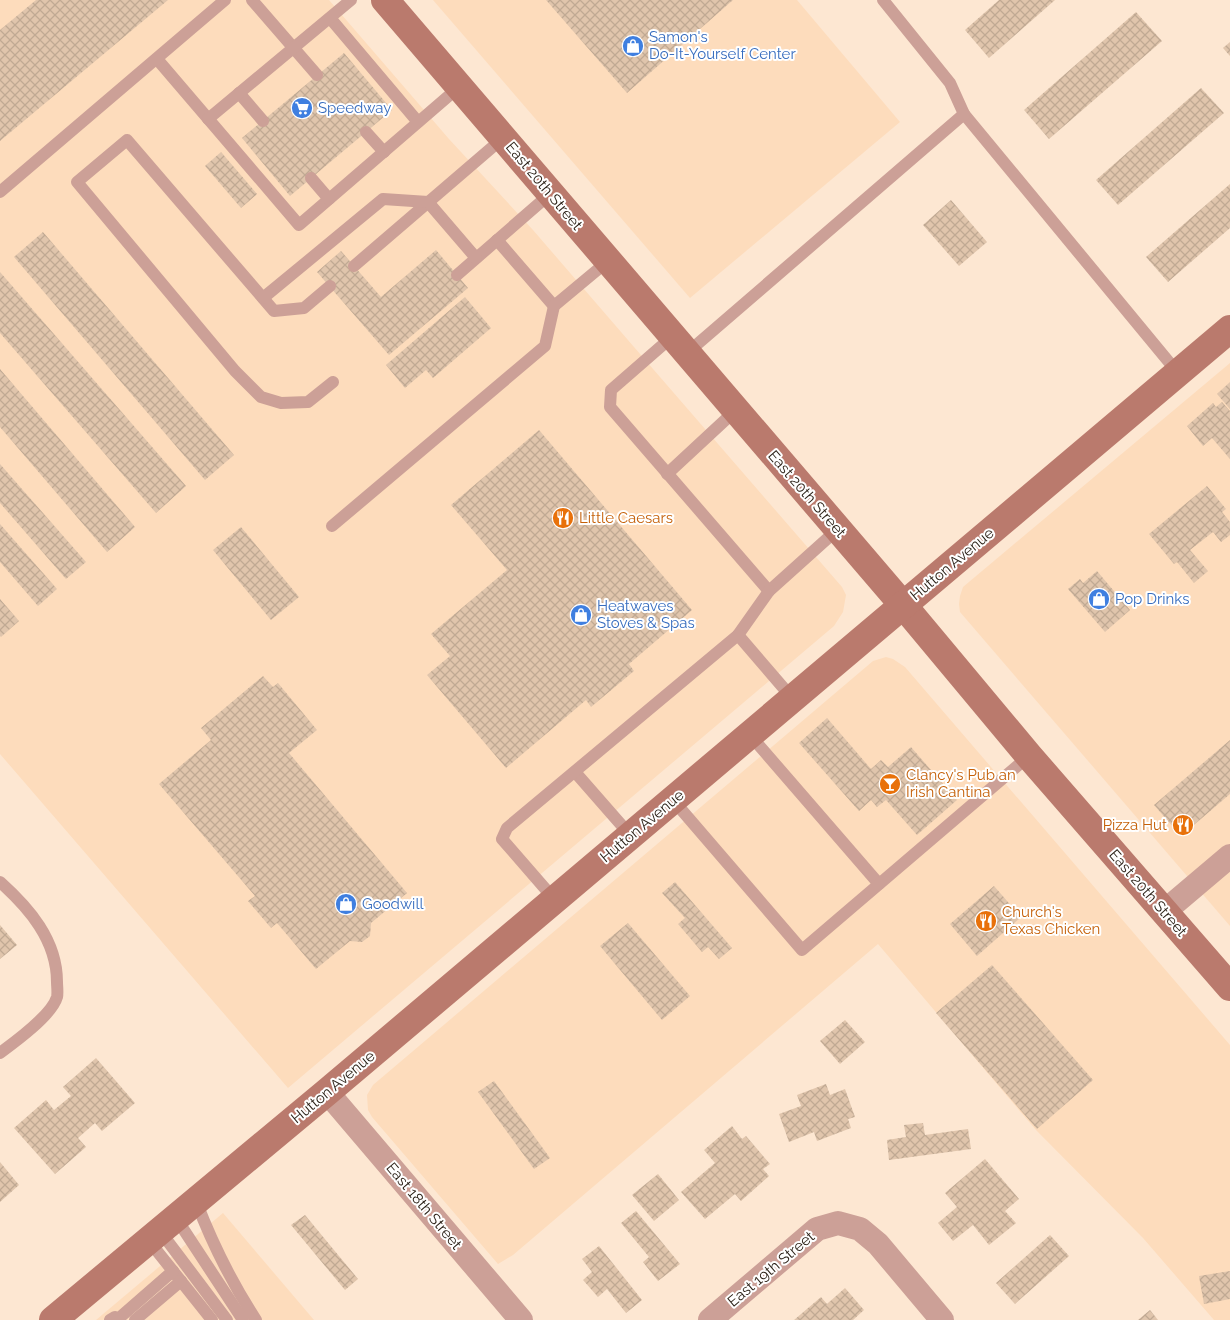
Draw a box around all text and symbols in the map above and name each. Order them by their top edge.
place label: Samon's Do-It-Yourself Center [649,28,796,63]
shop icon: Samon's Do-It-Yourself Center [621,34,645,58]
supermarket icon: Speedway [290,96,314,120]
place label: Speedway [318,99,391,117]
street label: East 20th Street [502,138,586,234]
street label: East 20th Street [764,447,850,541]
restaurant icon: Little Caesars [551,506,575,530]
place label: Little Caesars [579,509,673,527]
street label: Hutton Avenue [907,524,998,604]
shop icon: Pop Drinks [1087,587,1111,611]
place label: Pop Drinks [1115,590,1189,608]
place label: Heatwaves Stoves & Spas [597,597,695,632]
shop icon: Heatwaves Stoves & Spas [569,603,593,627]
place label: Clancy's Pub an Irish Cantina [906,766,1016,801]
bar icon: Clancy's Pub an Irish Cantina [878,772,902,796]
street label: Hutton Avenue [597,786,688,866]
restaurant icon: Pizza Hut [1171,813,1195,837]
place label: Pizza Hut [1103,816,1167,834]
street label: East 20th Street [1105,846,1191,940]
shop icon: Goodwill [334,892,358,916]
place label: Goodwill [362,895,424,913]
place label: Church's Texas Chicken [1002,903,1100,938]
restaurant icon: Church's Texas Chicken [974,909,998,933]
street label: Hutton Avenue [288,1047,379,1127]
street label: East 18th Street [382,1159,466,1253]
street label: East 19th Street [724,1227,818,1311]

